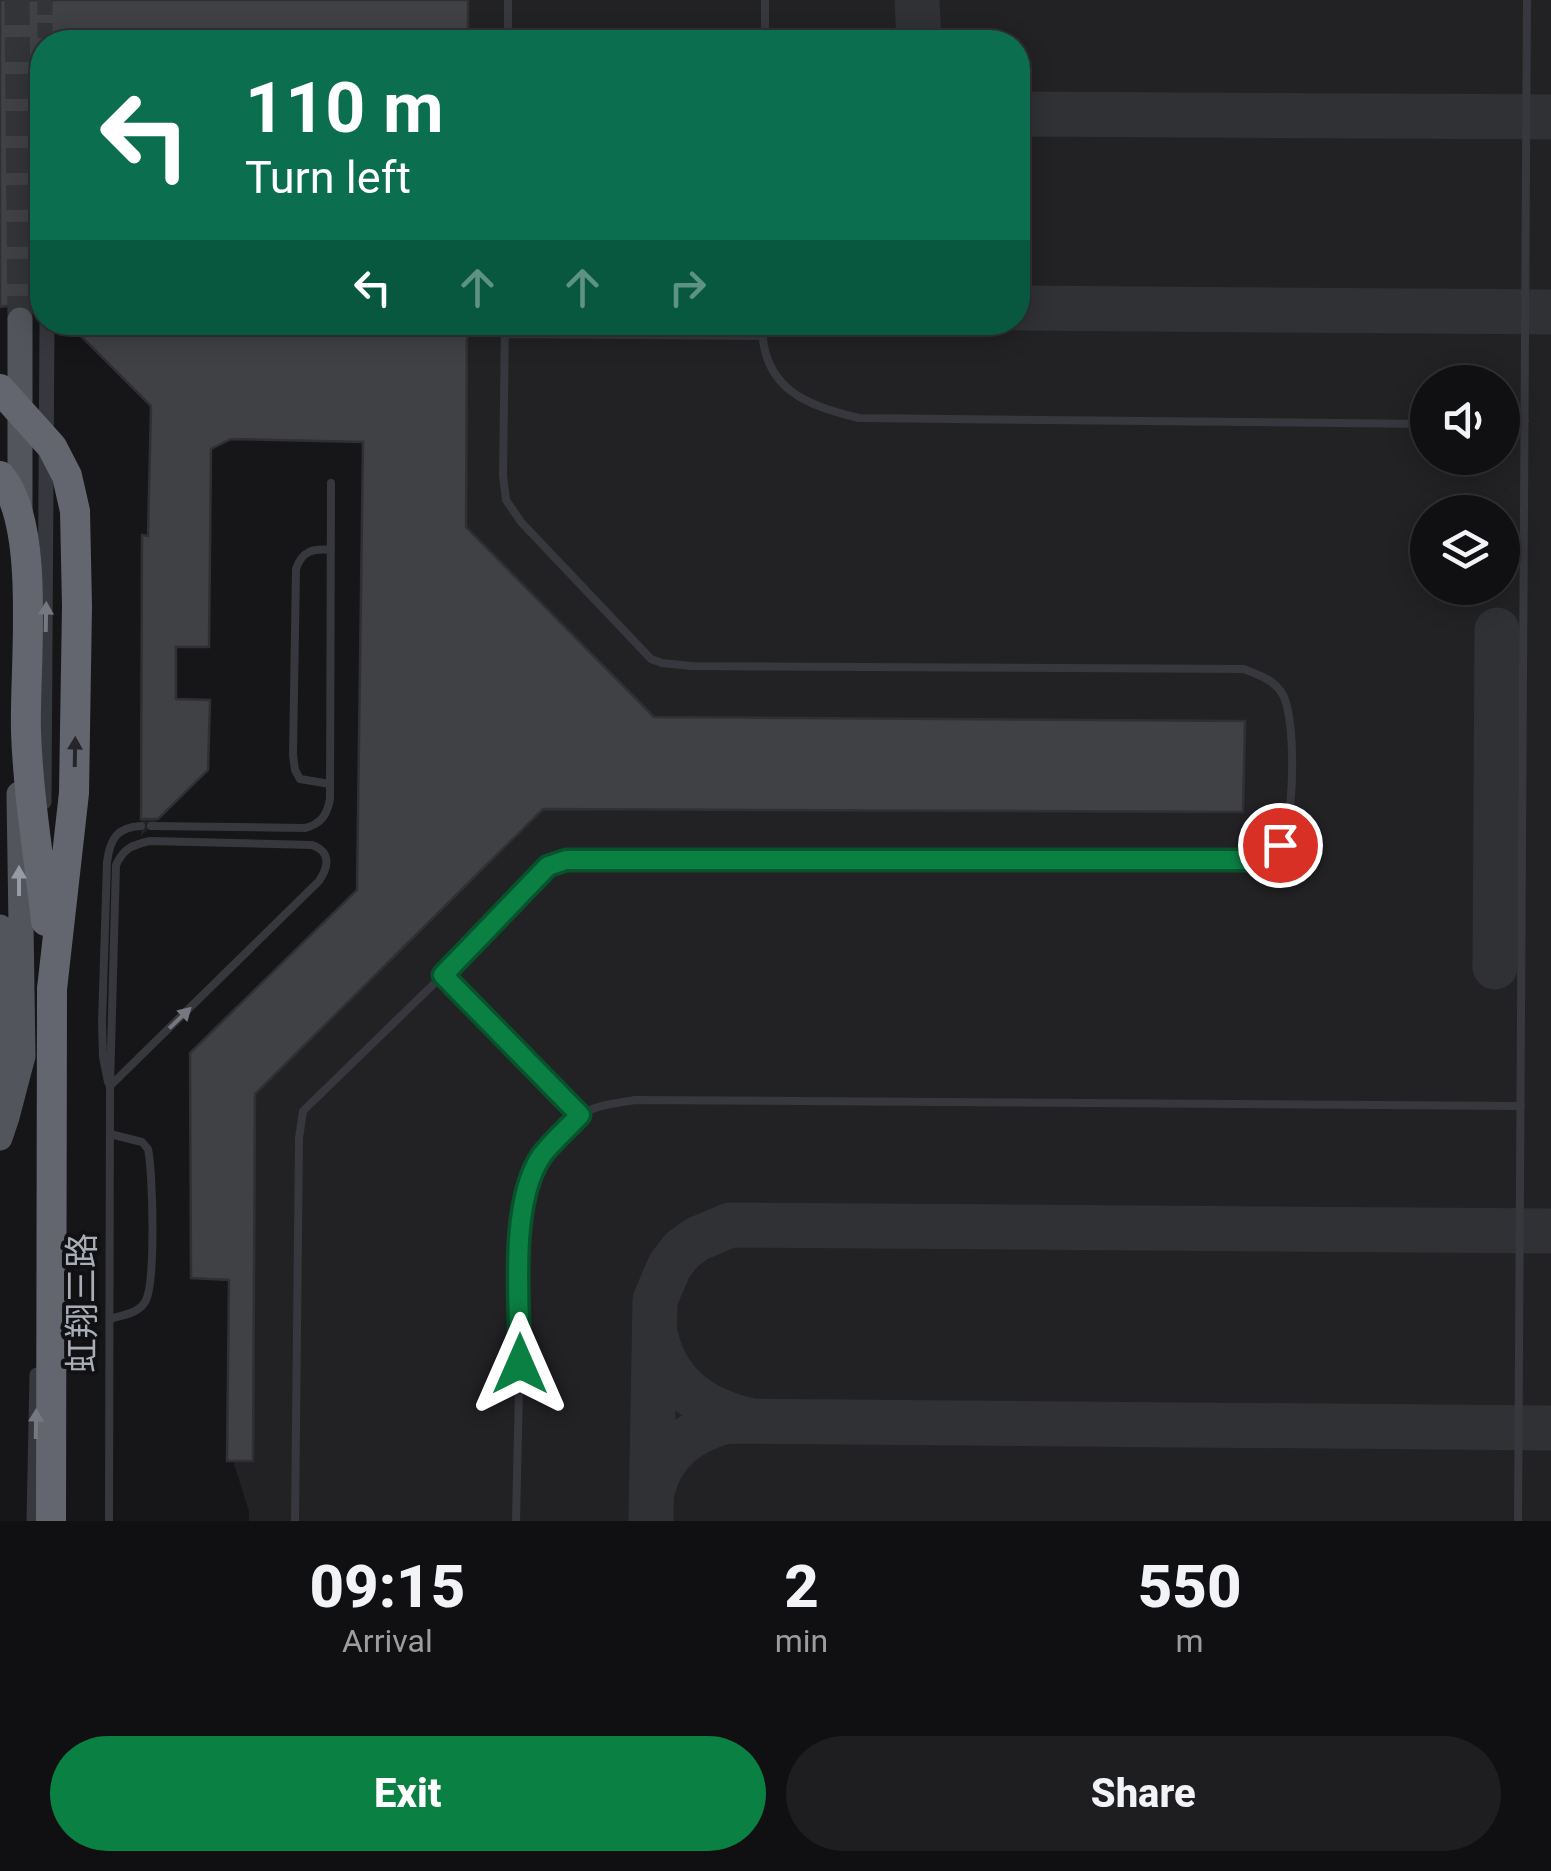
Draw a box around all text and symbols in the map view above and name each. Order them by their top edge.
text: 110 m [245,67,444,149]
icon: left [80,70,210,200]
text: Turn left [245,151,411,204]
icon: left [345,260,400,315]
icon: ahead [450,260,505,315]
icon: ahead [555,260,610,315]
icon: right [660,260,715,315]
map controls [1410,365,1520,605]
button: sound [1410,365,1520,475]
button: layers [1410,495,1520,605]
one-way arrow [39,600,55,632]
one-way arrow [67,736,83,768]
pin [1238,803,1323,888]
icon: arrive [1253,818,1308,873]
one-way arrow [11,865,27,897]
one-way arrow [167,1007,191,1030]
street label: 虹翔三路 [62,1233,103,1373]
position arrow [468,1312,572,1416]
one-way arrow [28,1407,44,1439]
text: 09:15 [309,1551,465,1622]
text: 2 [784,1551,819,1622]
text: 550 [1138,1551,1242,1622]
text: Arrival [342,1622,433,1660]
text: min [775,1622,828,1660]
text: m [1176,1622,1204,1660]
button: Exit [50,1736,766,1851]
button: Share [786,1736,1501,1851]

